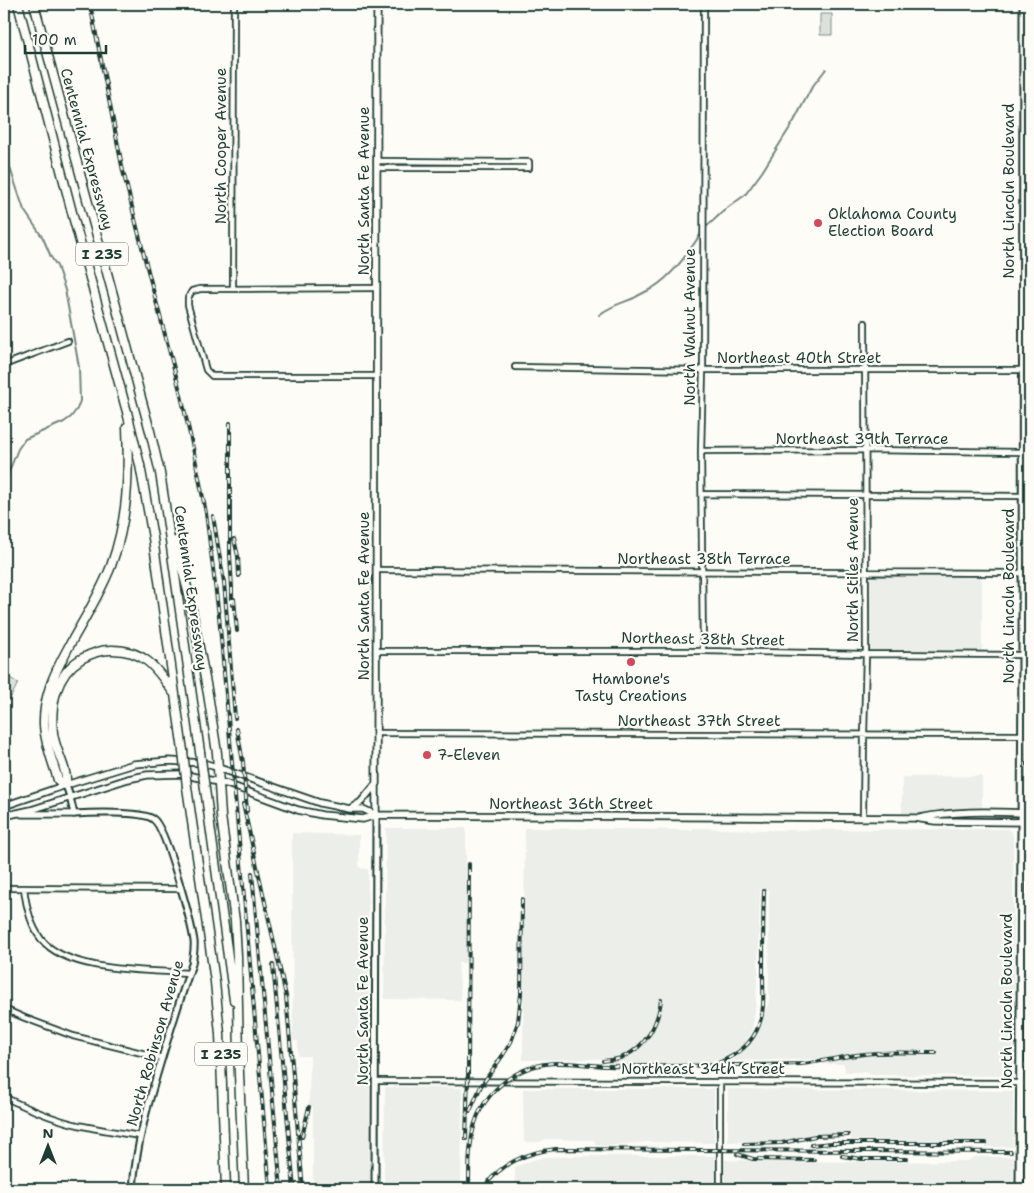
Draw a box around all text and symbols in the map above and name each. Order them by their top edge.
scale bar [25,22,106,54]
text: 100 m [32,30,77,50]
street label: Centennial Expressway [56,66,118,232]
street label: North Cooper Avenue [211,68,231,224]
street label: North Lincoln Boulevard [999,103,1019,279]
street label: North Santa Fe Avenue [354,107,374,275]
place label: Oklahoma County Election Board [828,204,957,241]
marker: Oklahoma County Election Board [812,217,824,229]
road number: I 235 [76,242,128,266]
street label: North Walnut Avenue [680,248,700,406]
street label: Northeast 40th Street [717,348,881,368]
street label: Northeast 39th Terrace [776,429,948,449]
street label: North Stiles Avenue [843,498,863,642]
street label: Centennial Expressway [169,504,213,672]
street label: North Lincoln Boulevard [999,508,1019,684]
street label: North Santa Fe Avenue [354,512,374,680]
street label: Northeast 38th Terrace [617,549,791,569]
street label: Northeast 38th Street [621,628,785,650]
marker: Hambone's Tasty Creations [625,656,637,668]
place label: Hambone's Tasty Creations [575,669,687,706]
street label: Northeast 37th Street [617,711,781,731]
place label: 7-Eleven [437,745,500,765]
marker: 7-Eleven [421,749,433,761]
street label: Northeast 36th Street [489,794,653,814]
street label: North Lincoln Boulevard [997,913,1017,1089]
street label: North Santa Fe Avenue [353,917,373,1085]
street label: North Robinson Avenue [122,958,188,1128]
road number: I 235 [195,1042,247,1066]
street label: Northeast 34th Street [621,1059,785,1079]
north arrow [22,1120,72,1170]
text: N [42,1124,54,1142]

